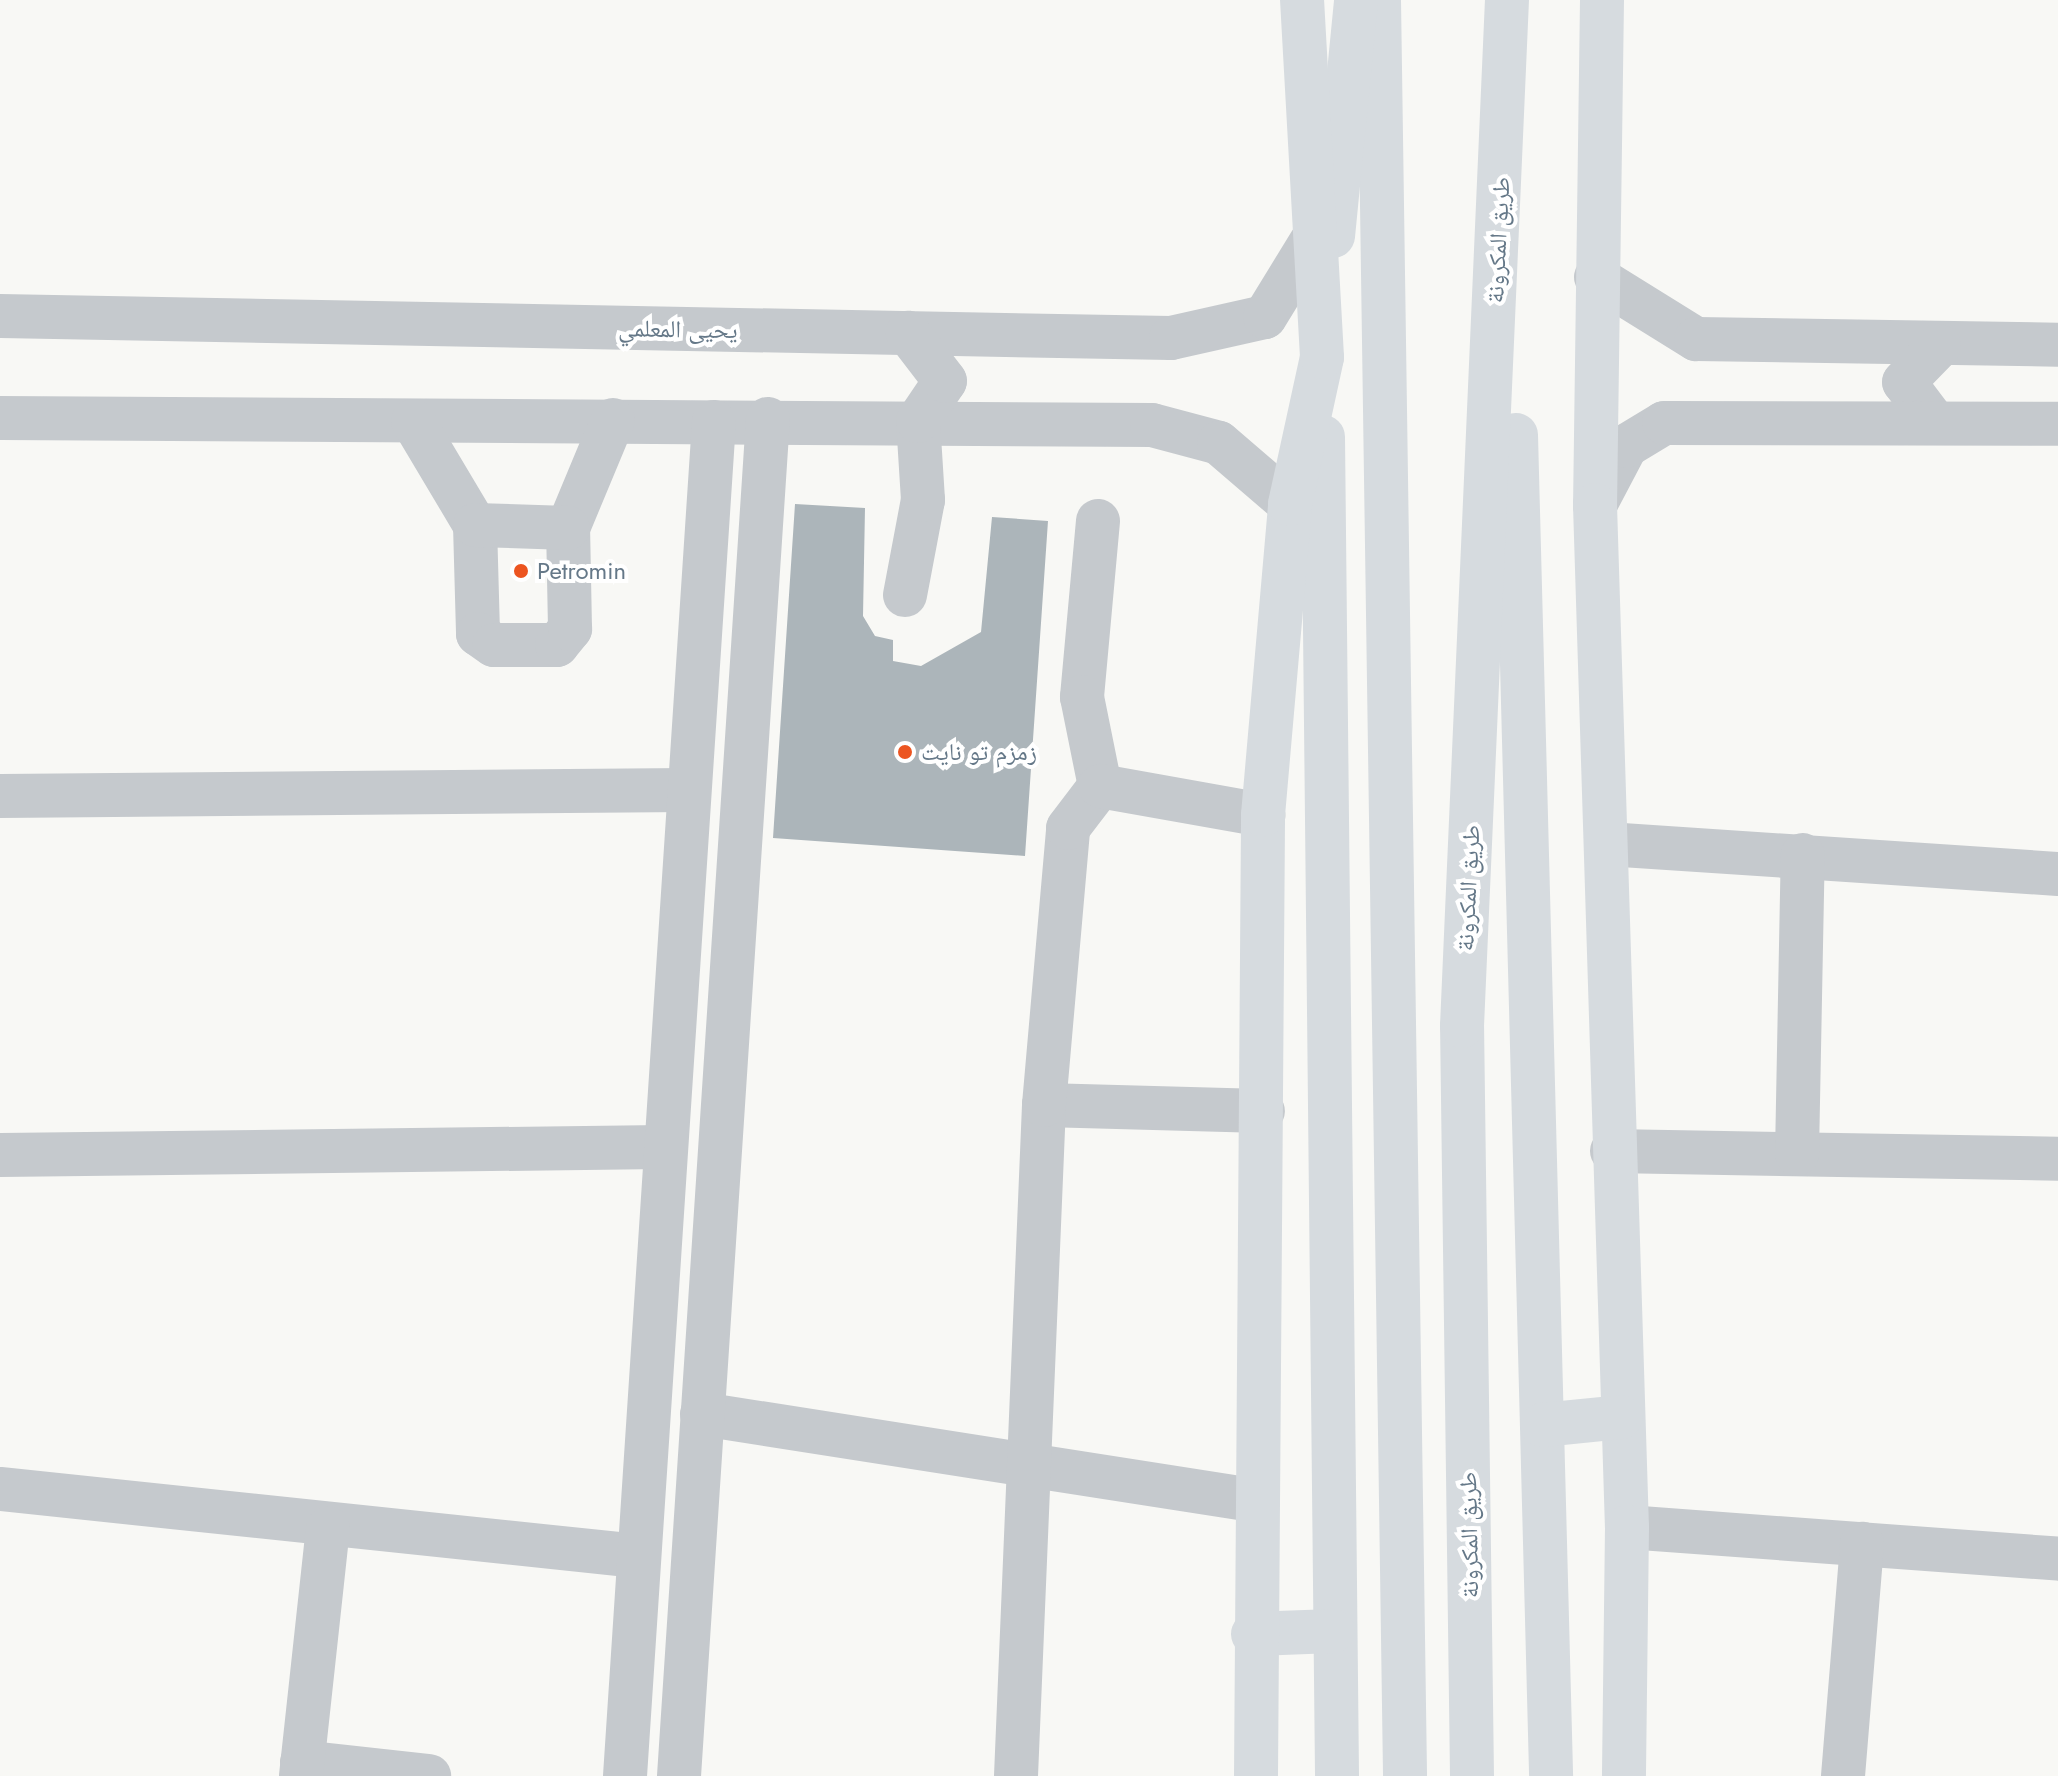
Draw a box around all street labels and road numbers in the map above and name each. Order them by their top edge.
street label: طريق المكرونة [1480,176,1516,304]
street label: يحيى المعلمي [618,314,738,344]
street label: طريق المكرونة [1450,824,1486,952]
street label: طريق المكرونة [1453,1472,1485,1598]

